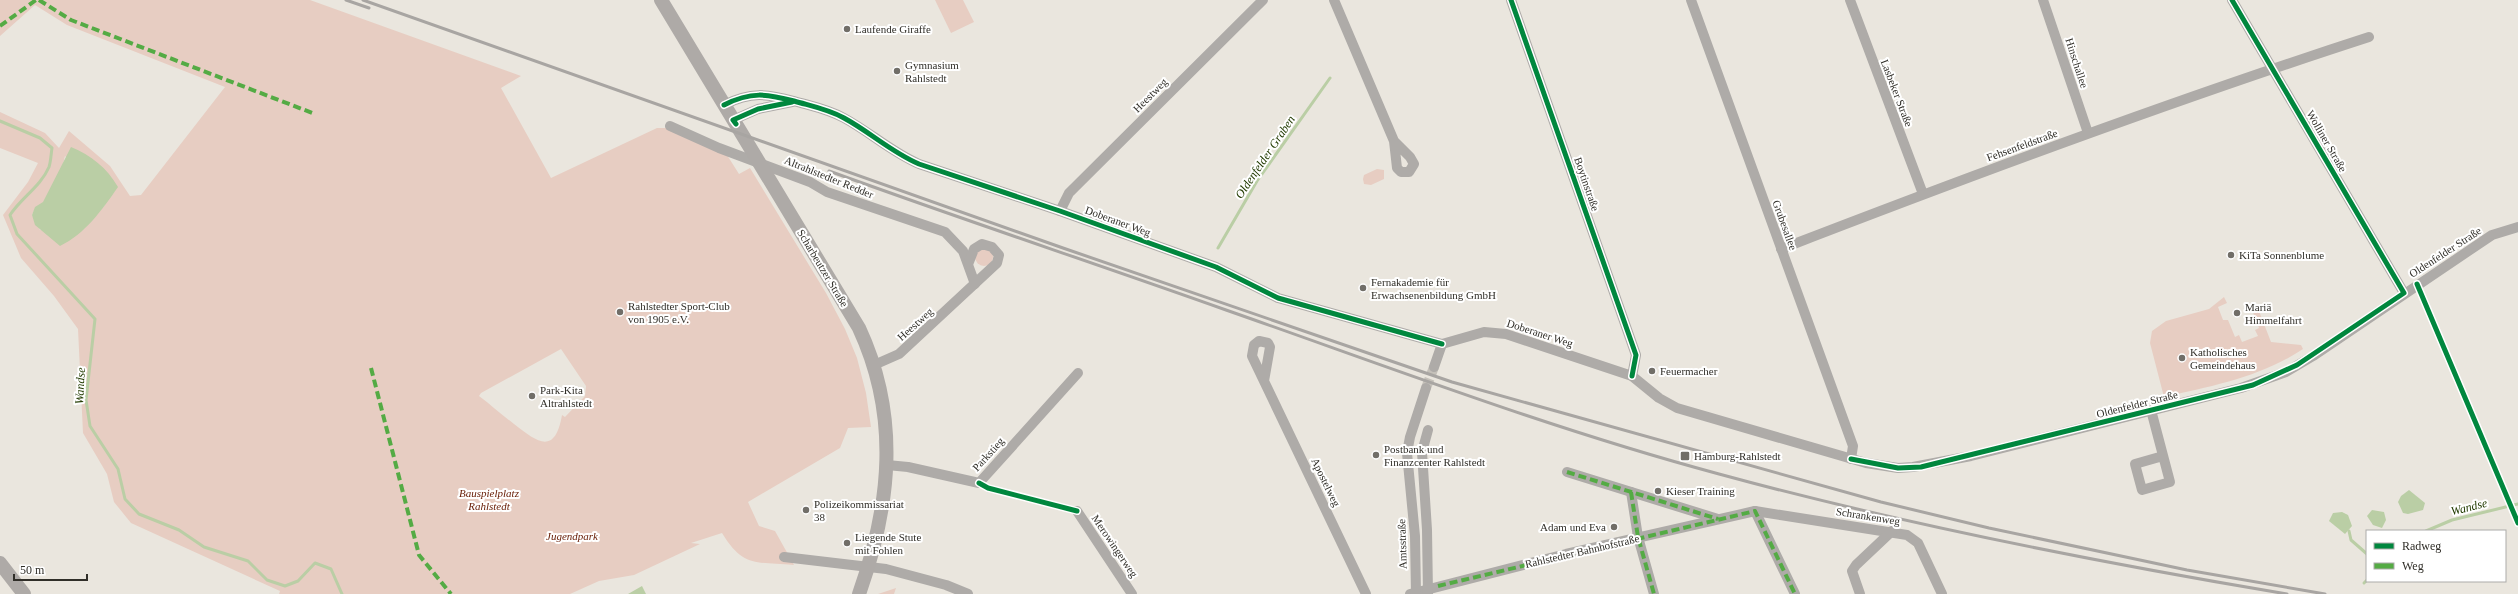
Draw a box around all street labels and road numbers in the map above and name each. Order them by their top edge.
street label: Hinschallee [2063,36,2091,90]
street label: Lasbeker Straße [1879,58,1915,128]
street label: Heestweg [1130,75,1170,115]
street label: Wolliner Straße [2305,108,2350,174]
street label: Fehsenfeldstraße [1985,127,2059,163]
street label: Altrahlstedter Redder [783,154,876,200]
street label: Boytinstraße [1572,155,1602,213]
street label: Grubesallee [1770,198,1800,252]
street label: Doberaner Weg [1084,204,1153,239]
street label: Oldenfelder Straße [2407,224,2483,280]
street label: Scharbeutzer Straße [795,227,851,309]
street label: Heestweg [895,305,936,343]
street label: Doberaner Weg [1505,317,1575,349]
street label: Oldenfelder Straße [2095,388,2179,420]
street label: Parkstieg [970,434,1006,473]
street label: Apostelweg [1309,456,1343,509]
street label: Schrankenweg [1835,505,1901,527]
street label: Merowingerweg [1090,513,1141,580]
street label: Amtsstraße [1395,519,1409,569]
street label: Rahlstedter Bahnhofstraße [1524,532,1640,570]

